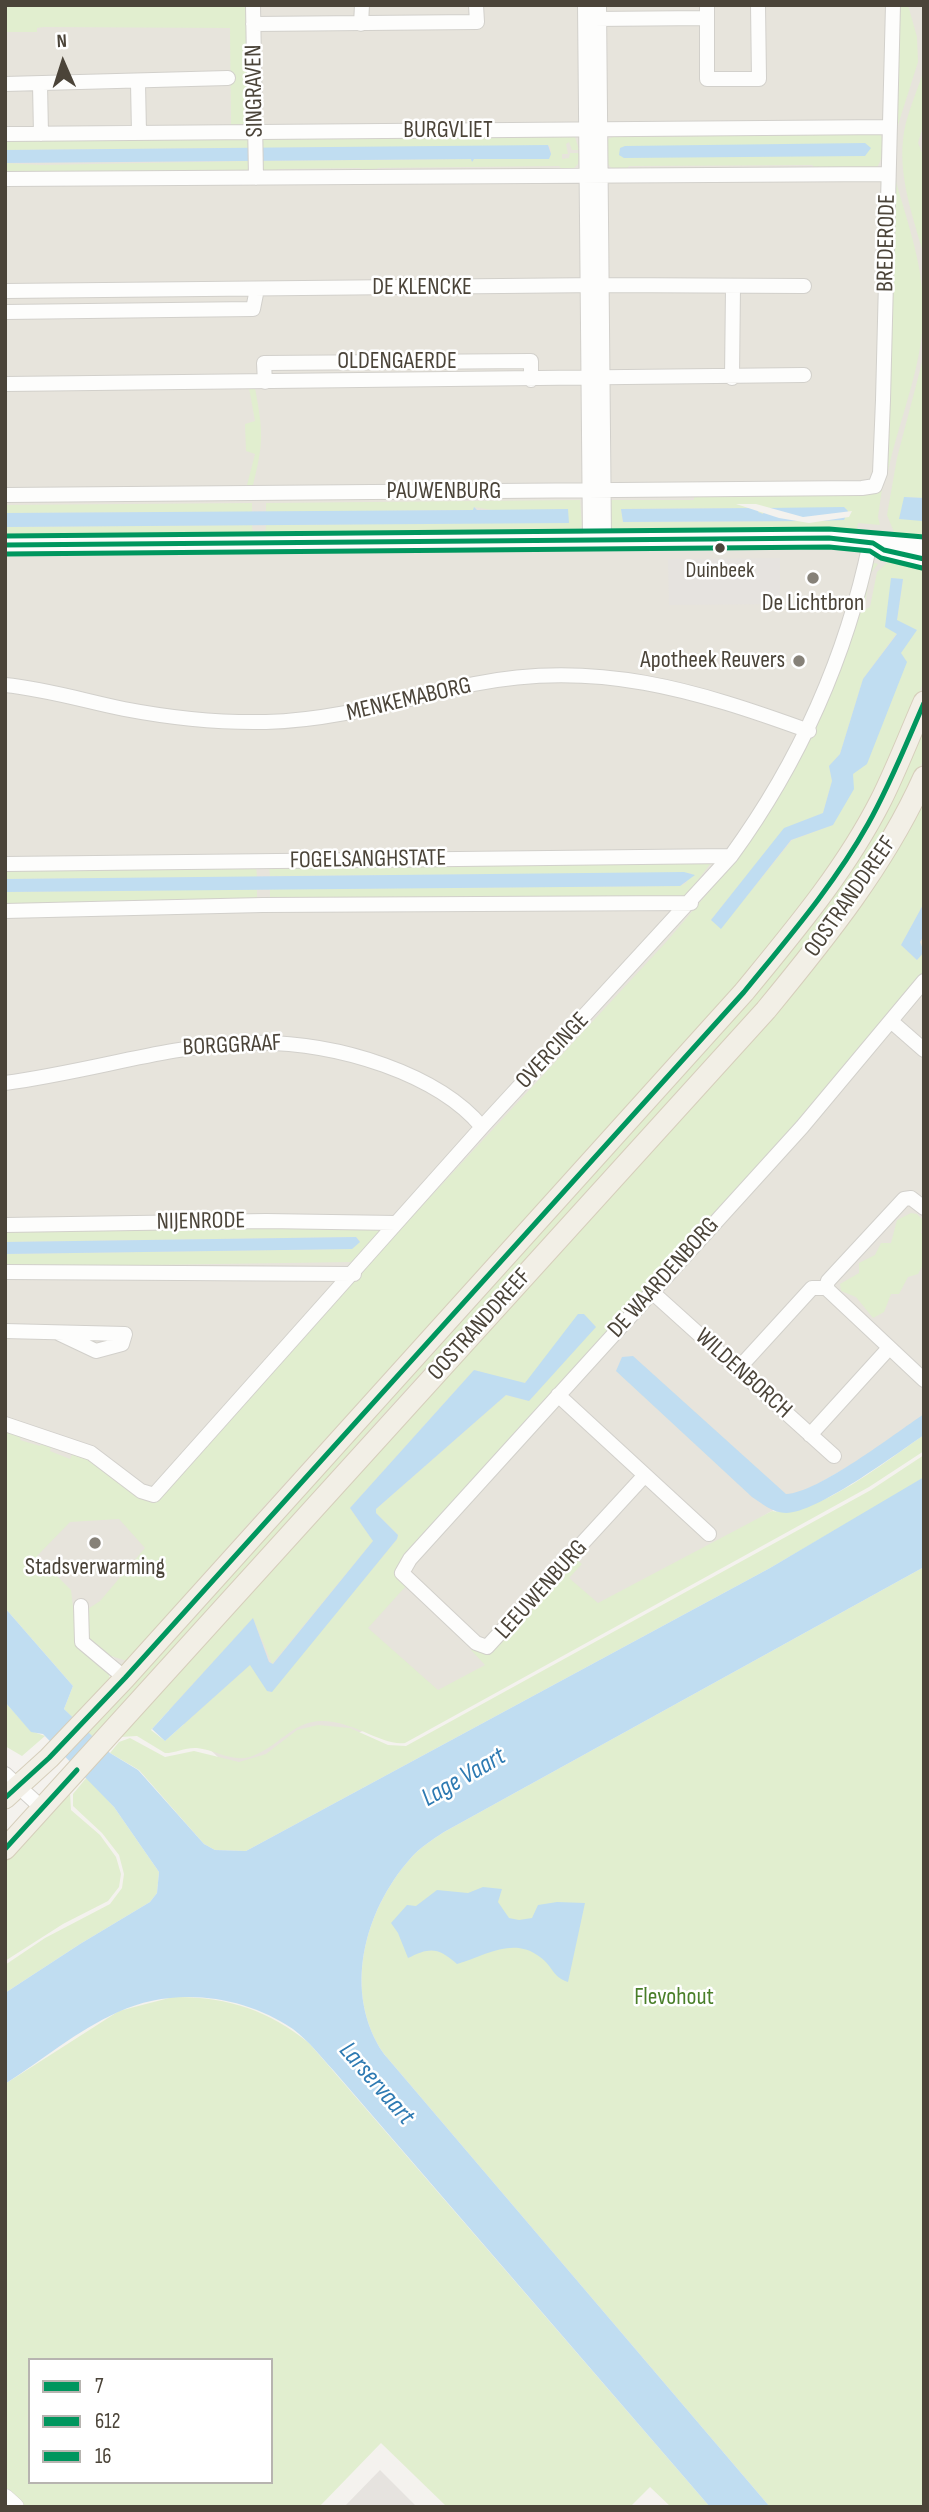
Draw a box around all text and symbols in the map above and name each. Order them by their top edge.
north arrow [28,28,98,98]
text: N [56,30,68,53]
street label: SINGRAVEN [240,44,270,138]
street label: BURGVLIET [403,117,493,145]
street label: BREDERODE [872,194,902,292]
street label: DE KLENCKE [372,274,472,302]
street label: OLDENGAERDE [337,348,457,376]
street label: PAUWENBURG [387,478,501,506]
marker: Duinbeek [713,541,727,555]
place label: Duinbeek [686,558,754,584]
marker: De Lichtbron [805,570,821,586]
place label: De Lichtbron [762,590,864,618]
place label: Apotheek Reuvers [640,647,785,675]
marker: Apotheek Reuvers [791,653,807,669]
street label: MENKEMABORG [344,672,474,728]
street label: OOSTRANDDREEF [799,831,903,963]
street label: FOGELSANGHSTATE [290,844,446,876]
street label: OVERCINGE [510,1007,596,1095]
street label: BORGGRAAF [182,1029,282,1063]
street label: NIJENRODE [156,1207,246,1237]
street label: DE WAARDENBORG [602,1212,726,1344]
street label: OOSTRANDDREEF [422,1263,538,1387]
street label: WILDENBORCH [689,1323,797,1425]
street label: LEEUWENBURG [490,1534,594,1646]
marker: Stadsverwarming [87,1535,103,1551]
place label: Stadsverwarming [25,1554,165,1582]
water label: Lage Vaart [417,1742,511,1814]
park label: Flevohout [634,1984,714,2012]
water label: Larservaart [332,2036,420,2132]
legend [28,2358,273,2484]
text: 7 [95,2374,103,2399]
text: 612 [95,2409,120,2434]
text: 16 [95,2444,112,2469]

